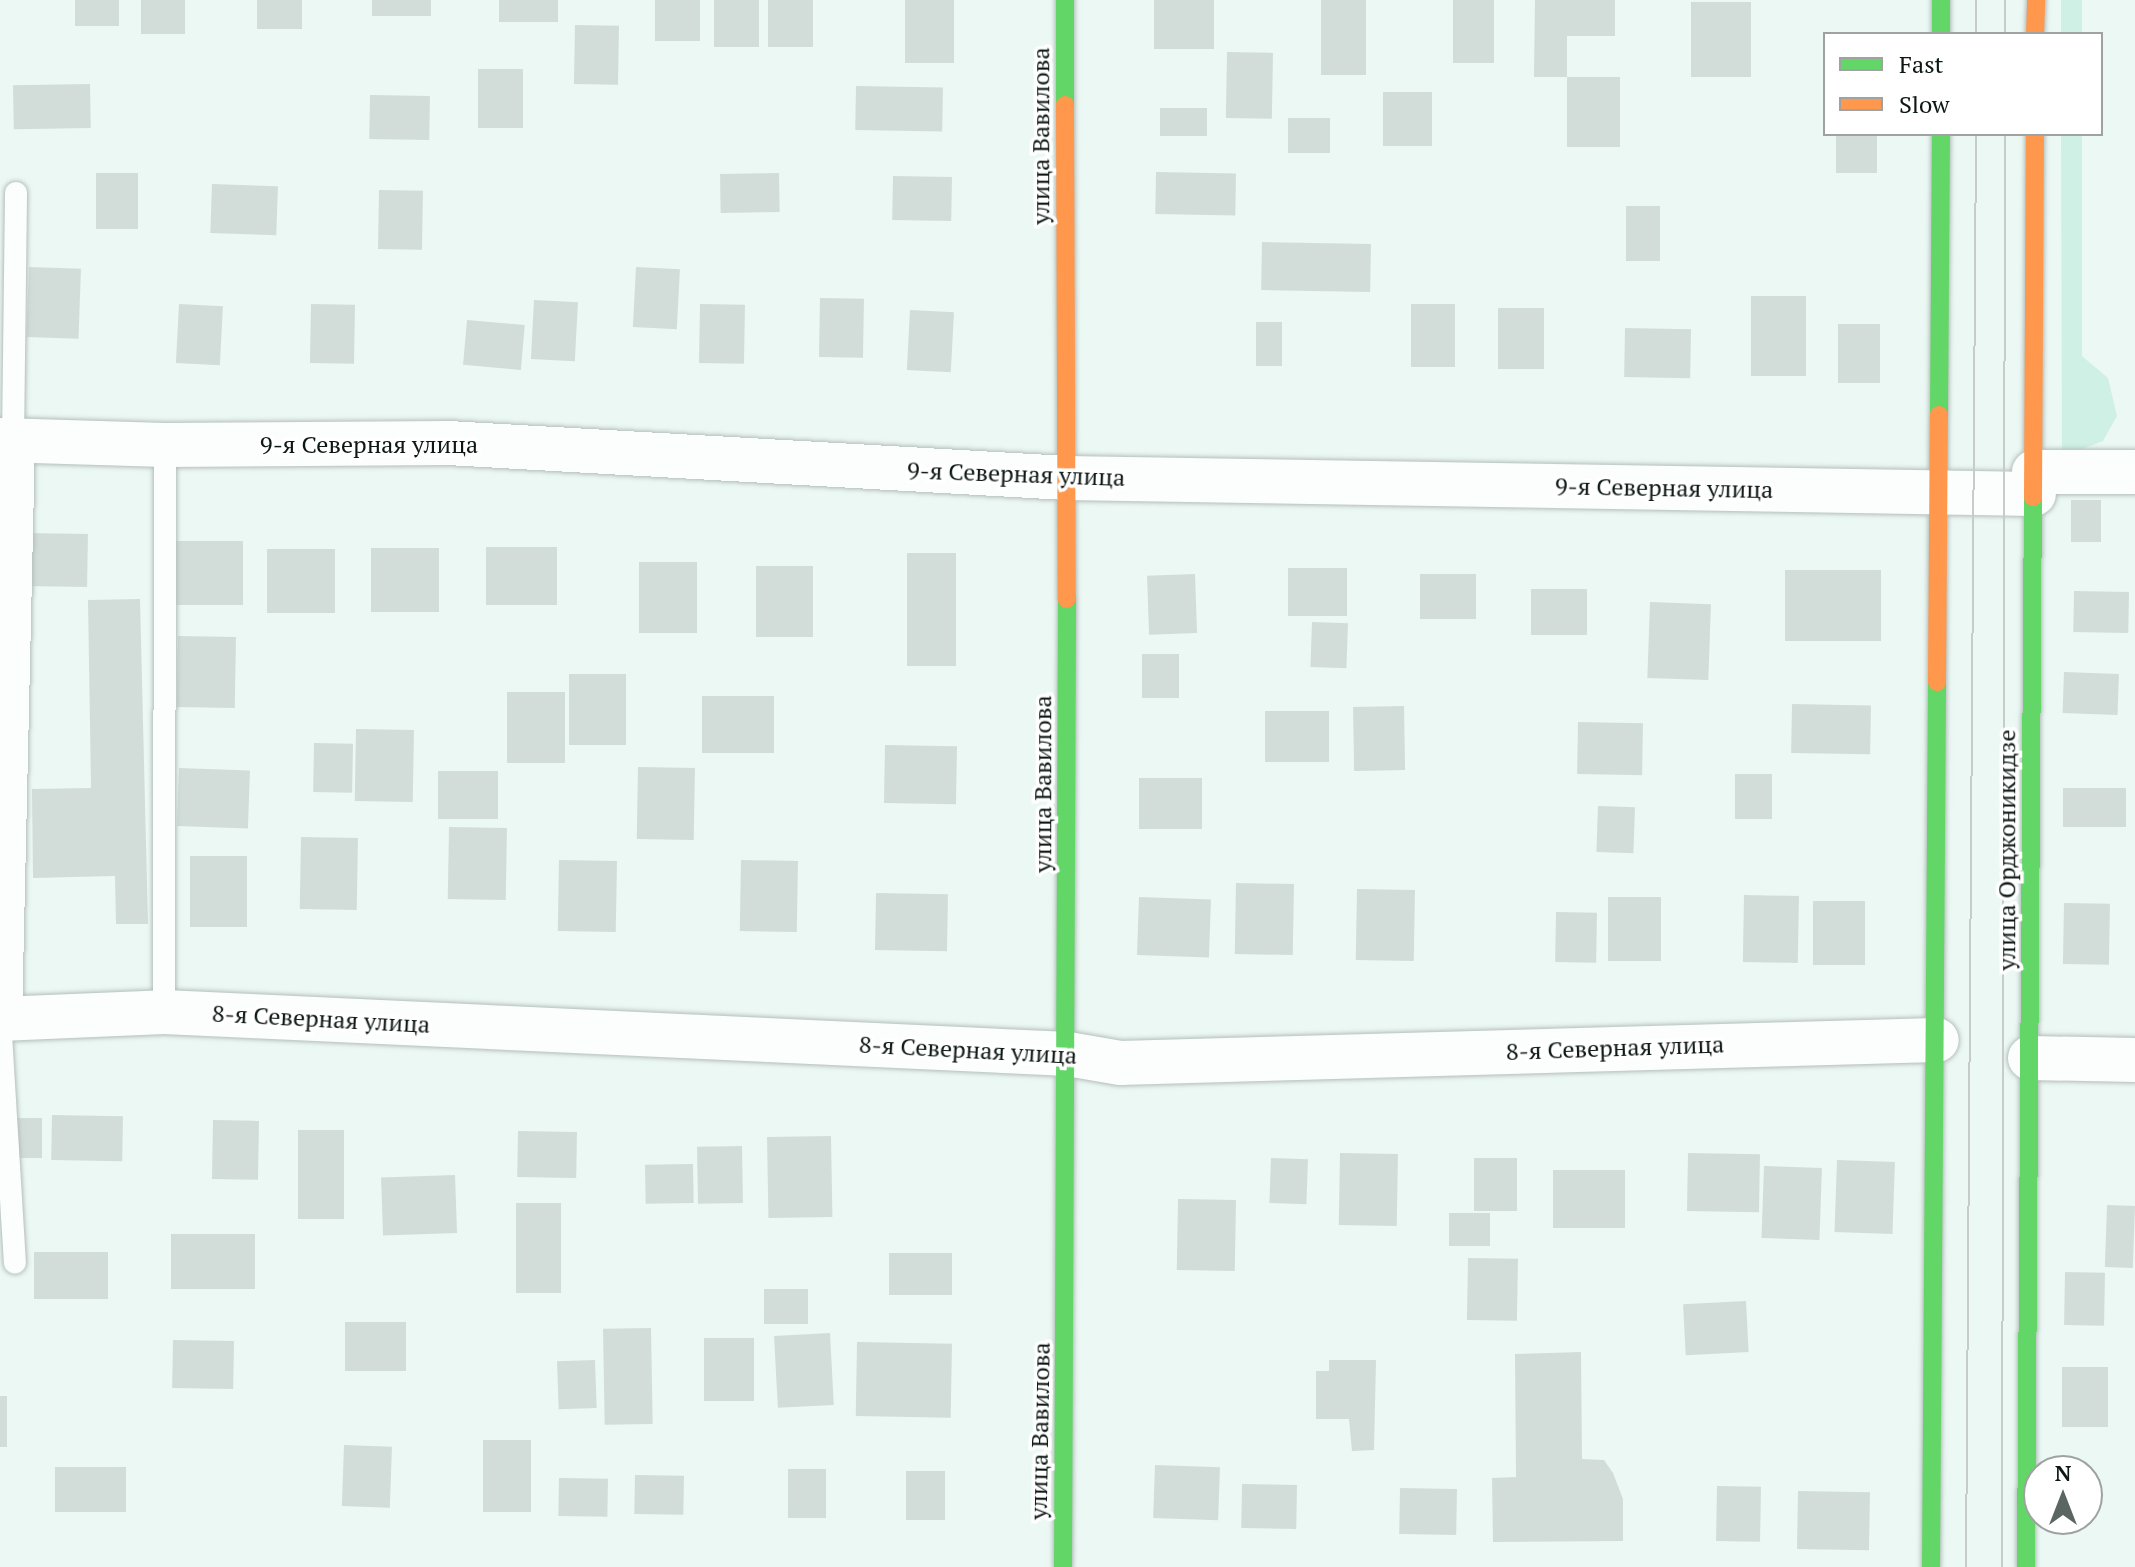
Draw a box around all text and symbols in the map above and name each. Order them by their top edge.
legend [1823,32,2103,136]
street label: улица Вавилова [1027,47,1055,225]
text: Fast [1899,48,1943,80]
text: Slow [1899,88,1950,120]
street label: 9-я Северная улица [260,431,478,459]
street label: 9-я Северная улица [906,456,1126,492]
street label: 9-я Северная улица [1555,472,1773,504]
street label: улица Вавилова [1029,695,1057,873]
street label: улица Орджоникидзе [1993,729,2021,971]
street label: 8-я Северная улица [211,999,431,1039]
street label: 8-я Северная улица [858,1030,1078,1070]
street label: 8-я Северная улица [1505,1030,1725,1066]
street label: улица Вавилова [1024,1342,1056,1520]
north arrow [2023,1455,2103,1535]
text: N [2055,1458,2071,1487]

